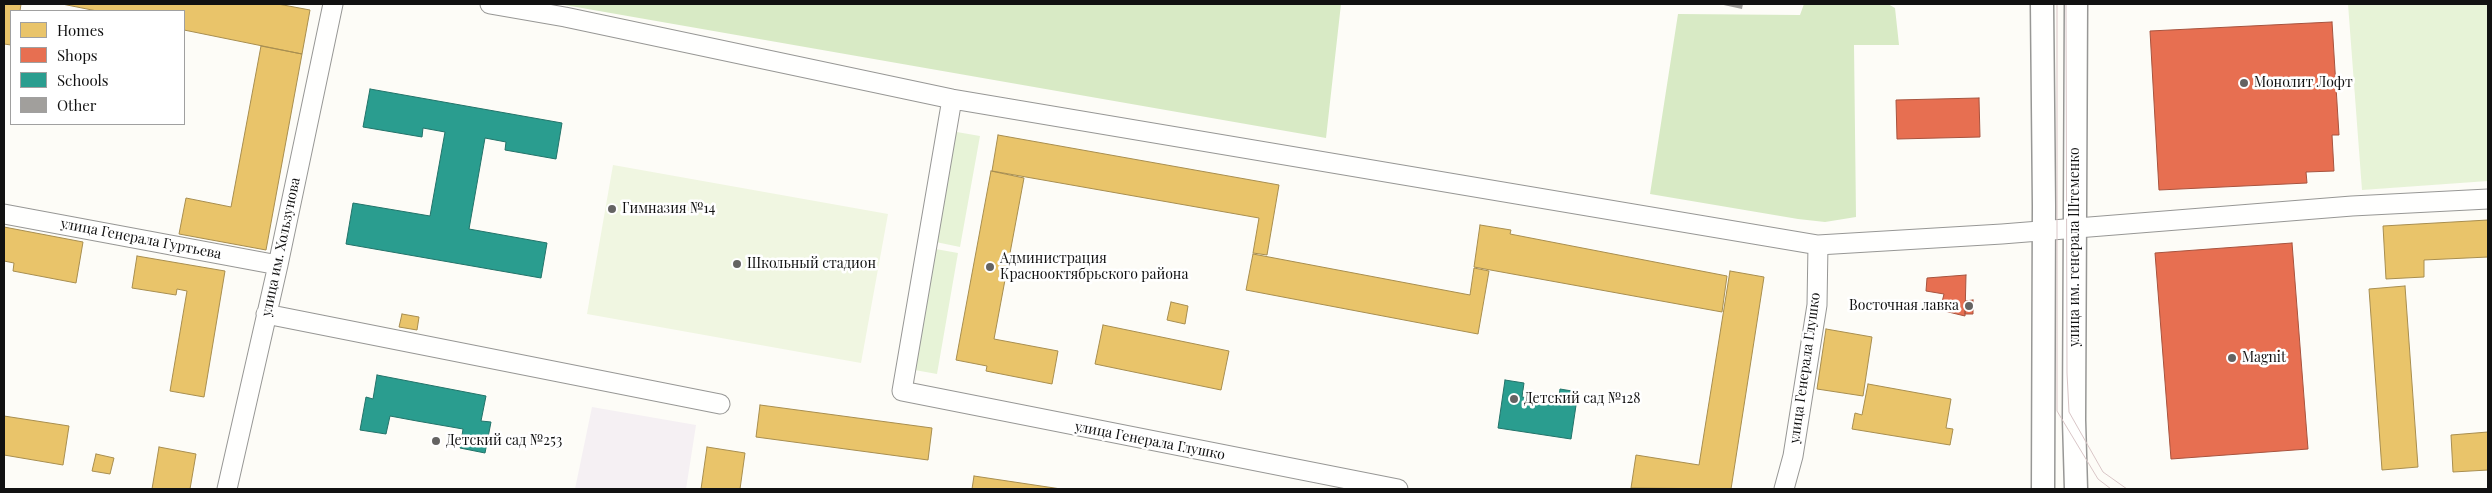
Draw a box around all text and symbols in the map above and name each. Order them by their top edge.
legend [10,10,185,125]
text: Homes [57,20,104,40]
text: Shops [57,45,98,65]
text: Schools [57,70,109,90]
place label: Монолит Лофт [2254,75,2353,91]
marker: Монолит Лофт [2238,77,2250,89]
text: Other [57,95,97,115]
street label: улица им. генерала Штеменко [2067,147,2083,347]
street label: улица им. Хользунова [258,176,304,318]
place label: Гимназия №14 [622,201,716,217]
marker: Гимназия №14 [606,203,618,215]
street label: улица Генерала Гуртьева [59,215,223,263]
place label: Администрация Краснооктябрьского района [1000,251,1188,284]
place label: Школьный стадион [747,256,876,272]
marker: Школьный стадион [731,258,743,270]
marker: Администрация Краснооктябрьского района [984,261,996,273]
street label: улица Генерала Глушко [1786,291,1824,445]
place label: Восточная лавка [1849,298,1959,314]
marker: Восточная лавка [1963,300,1975,312]
place label: Magnit [2242,350,2286,366]
marker: Magnit [2226,352,2238,364]
place label: Детский сад №128 [1524,391,1641,407]
marker: Детский сад №128 [1508,393,1520,405]
street label: улица Генерала Глушко [1074,418,1226,464]
place label: Детский сад №253 [446,433,562,449]
marker: Детский сад №253 [430,435,442,447]

